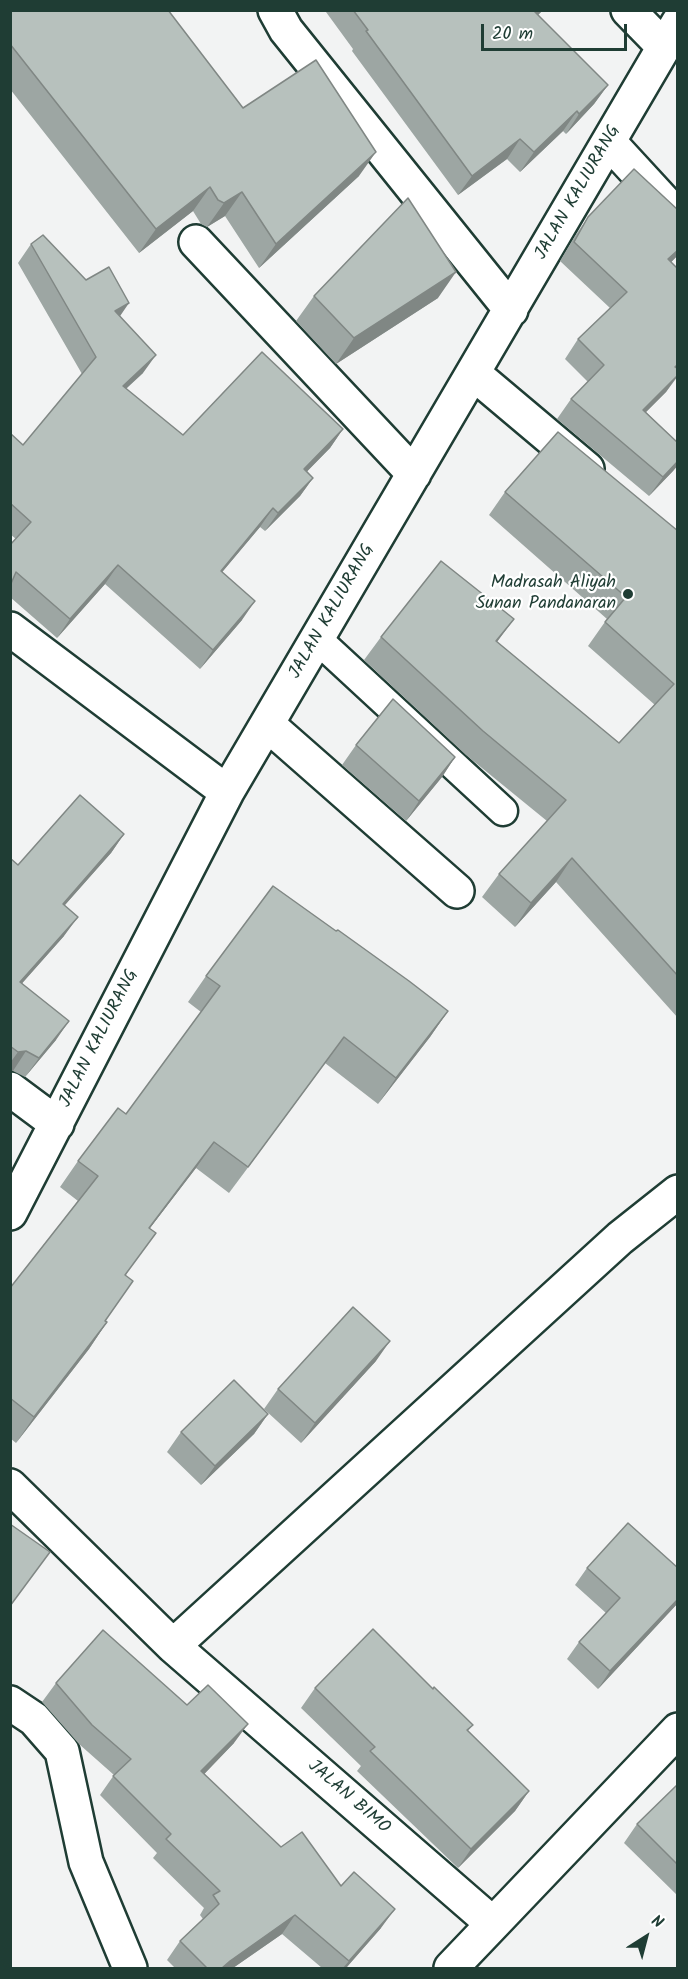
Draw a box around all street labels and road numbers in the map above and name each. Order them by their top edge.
street label: JALAN KALIURANG [532,122,626,264]
street label: JALAN KALIURANG [286,541,380,683]
street label: JALAN KALIURANG [56,966,144,1112]
street label: JALAN BIMO [302,1756,394,1840]

